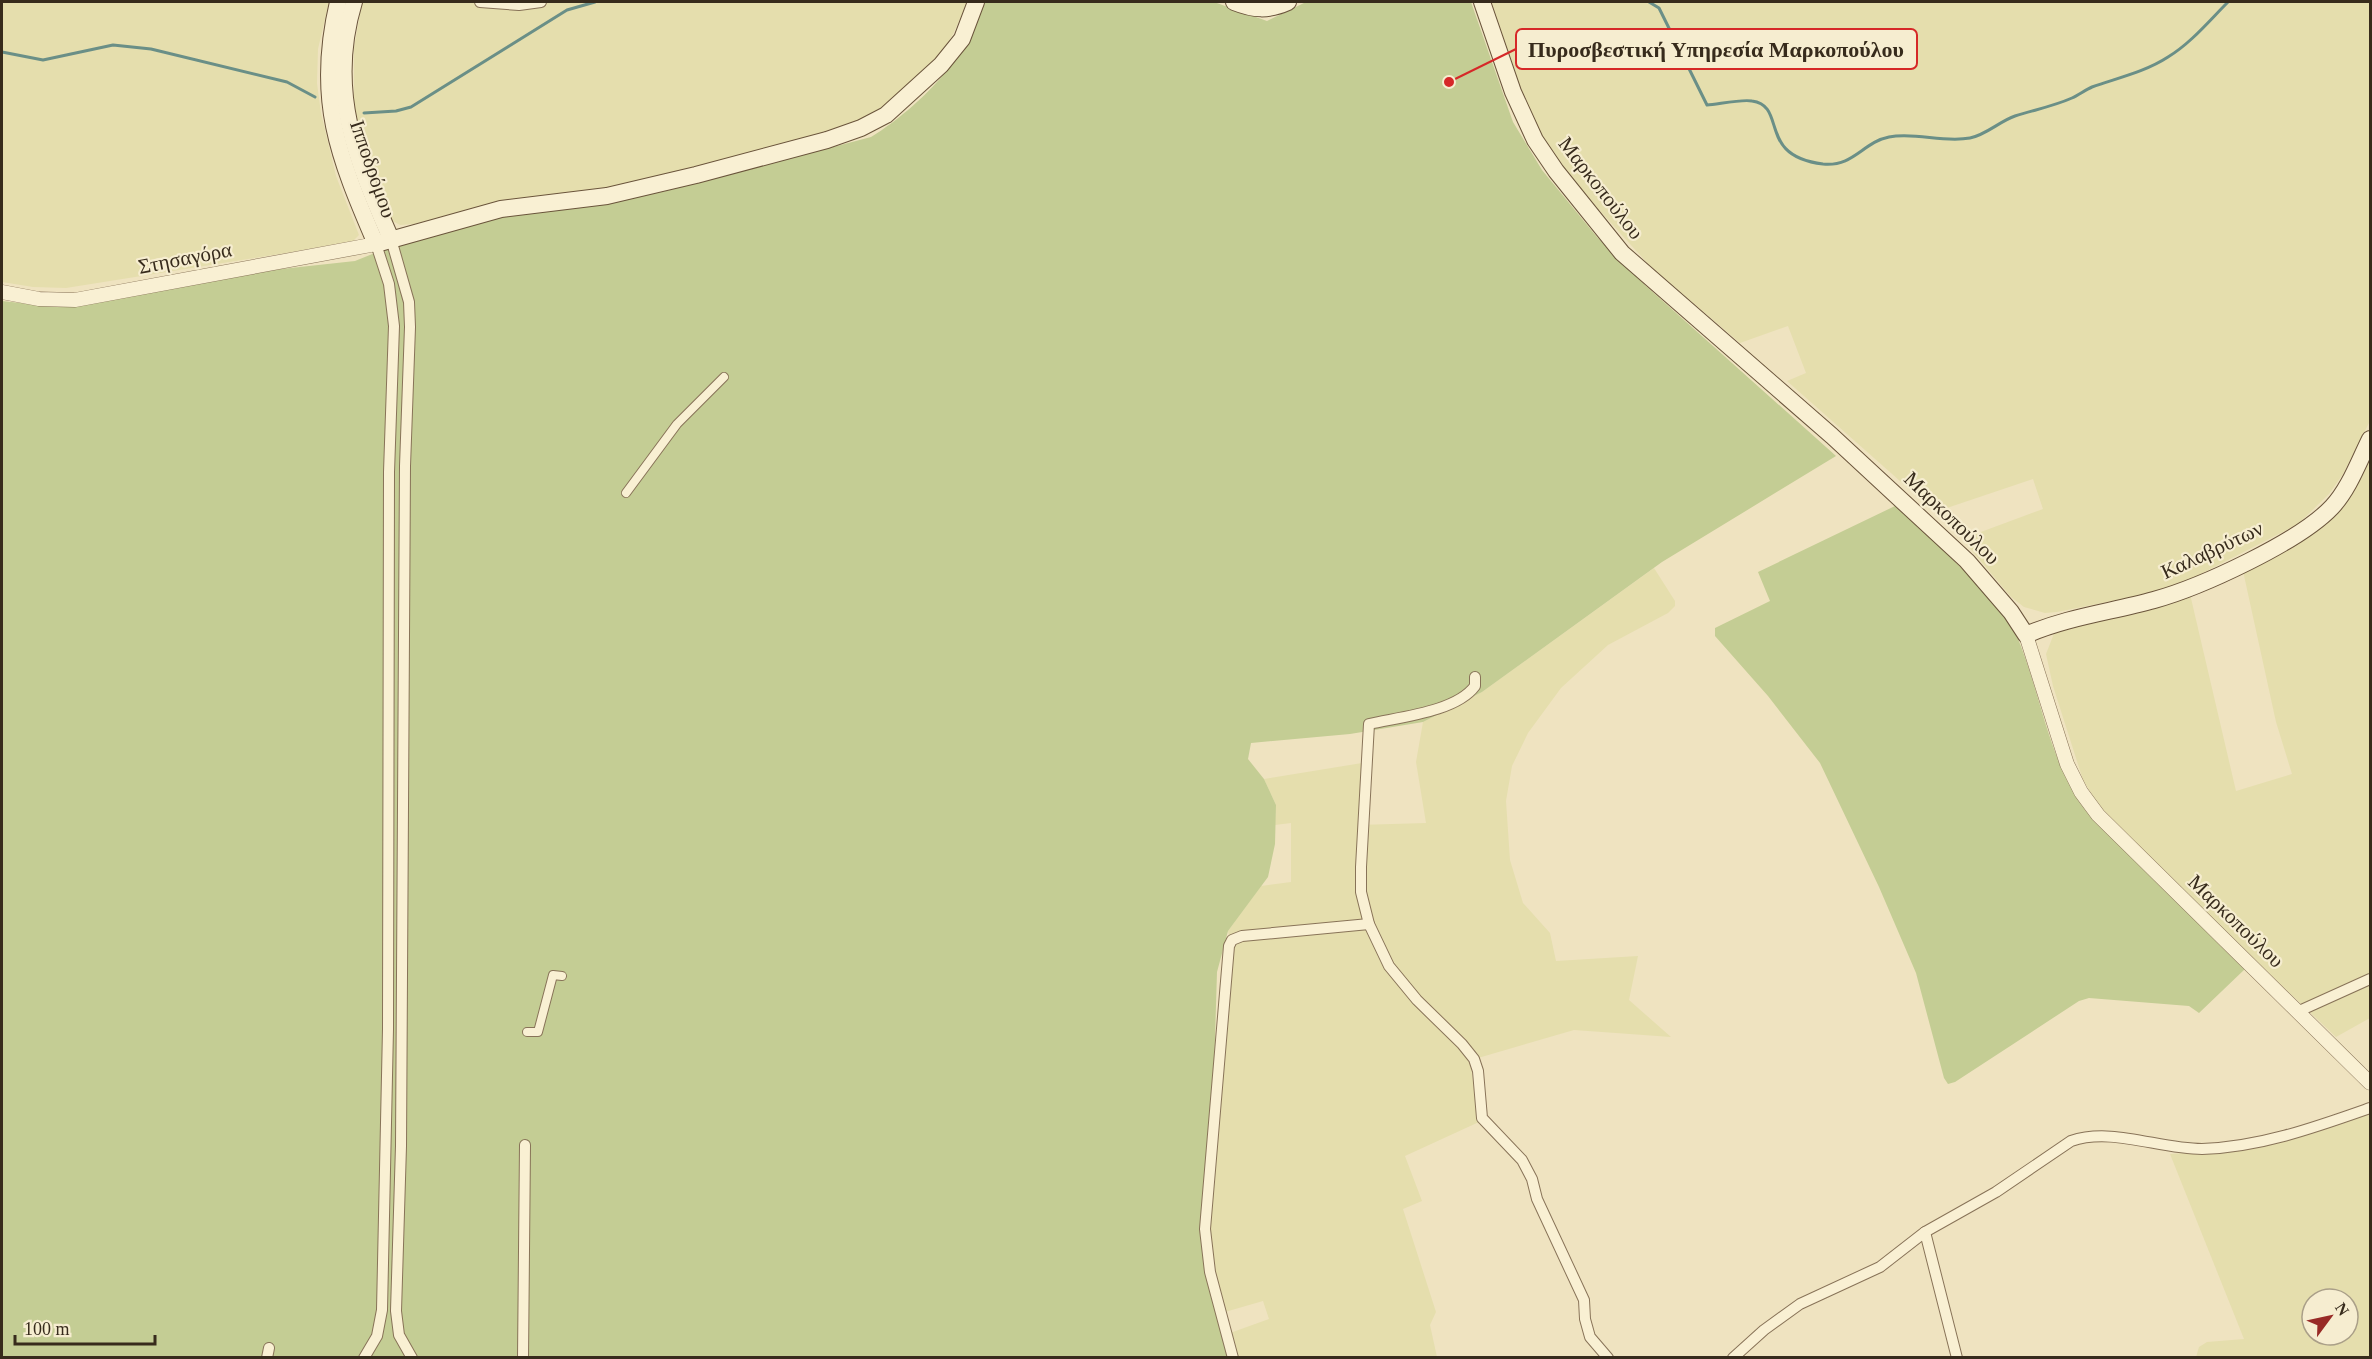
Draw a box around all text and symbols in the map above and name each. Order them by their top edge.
callout: Πυροσβεστική Υπηρεσία Μαρκοπούλου [1516,29,1917,69]
text: Πυροσβεστική Υπηρεσία Μαρκοπούλου [1528,37,1904,62]
street label: Ιπποδρόμου [345,117,401,221]
street label: Μαρκοπούλου [1554,132,1648,244]
street label: Στησαγόρα [136,237,234,279]
street label: Μαρκοπούλου [1899,467,2005,569]
street label: Καλαβρύτων [2157,516,2267,584]
street label: Μαρκοπούλου [2183,870,2289,972]
north arrow [2300,1287,2360,1347]
text: N [2332,1300,2353,1319]
scale bar [15,1308,154,1346]
text: 100 m [24,1319,70,1339]

